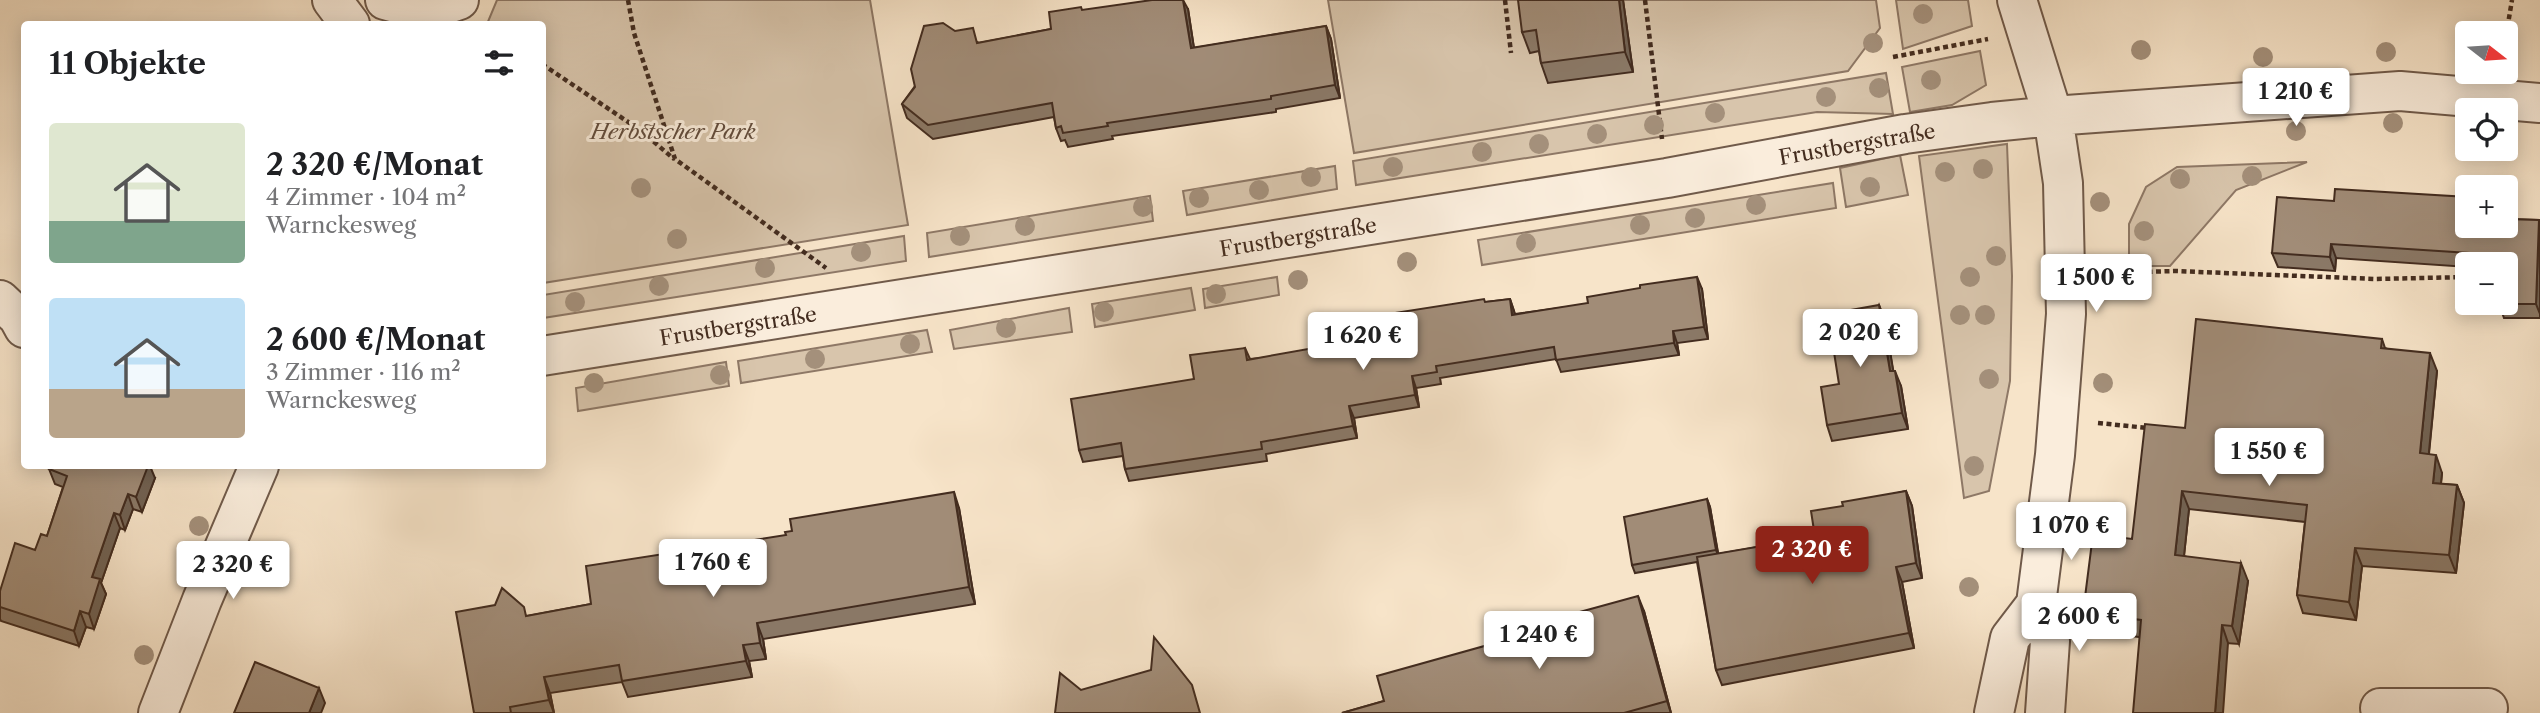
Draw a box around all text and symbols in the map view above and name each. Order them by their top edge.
north arrow [2455,21,2518,84]
map controls [2455,21,2518,315]
icon: filters [480,44,518,82]
text: 11 Objekte [49,45,206,82]
pin: 1 210 € [2231,68,2361,128]
text: 1 210 € [2259,77,2333,105]
button: locate [2455,98,2518,161]
street label: Frustbergstraße [1777,118,1937,170]
park label: Herbstscher Park [588,119,756,144]
text: 2 320 €/Monat [266,146,483,183]
icon: home [105,151,189,235]
button: + [2455,175,2518,238]
text: 4 Zimmer · 104 m² [266,183,466,211]
text: Warnckesweg [266,211,416,239]
street label: Frustbergstraße [1218,212,1378,262]
button: − [2455,252,2518,315]
pin: 1 500 € [2031,254,2161,314]
text: 1 500 € [2057,263,2135,291]
street label: Frustbergstraße [658,301,818,351]
pin: 2 020 € [1795,310,1925,369]
pin: 1 620 € [1298,312,1428,372]
text: 2 020 € [1819,318,1901,346]
text: 2 600 €/Monat [266,321,485,358]
text: 1 620 € [1324,321,1402,349]
icon: home [105,326,189,410]
text: 3 Zimmer · 116 m² [266,358,461,386]
text: Warnckesweg [266,386,416,414]
pin: 1 550 € [2204,428,2334,488]
text: 1 550 € [2231,437,2307,465]
pin: 1 070 € [2006,503,2136,562]
text: 1 070 € [2032,511,2110,539]
pin: 2 320 € [1747,526,1877,586]
text: 2 320 € [1772,535,1852,563]
pin: 1 760 € [648,540,778,599]
pin: 2 320 € [168,542,298,601]
text: 1 760 € [675,548,751,576]
text: 2 320 € [193,550,273,578]
pin: 2 600 € [2014,594,2144,653]
text: 2 600 € [2038,602,2120,630]
pin: 1 240 € [1474,612,1604,671]
text: 1 240 € [1500,620,1578,648]

